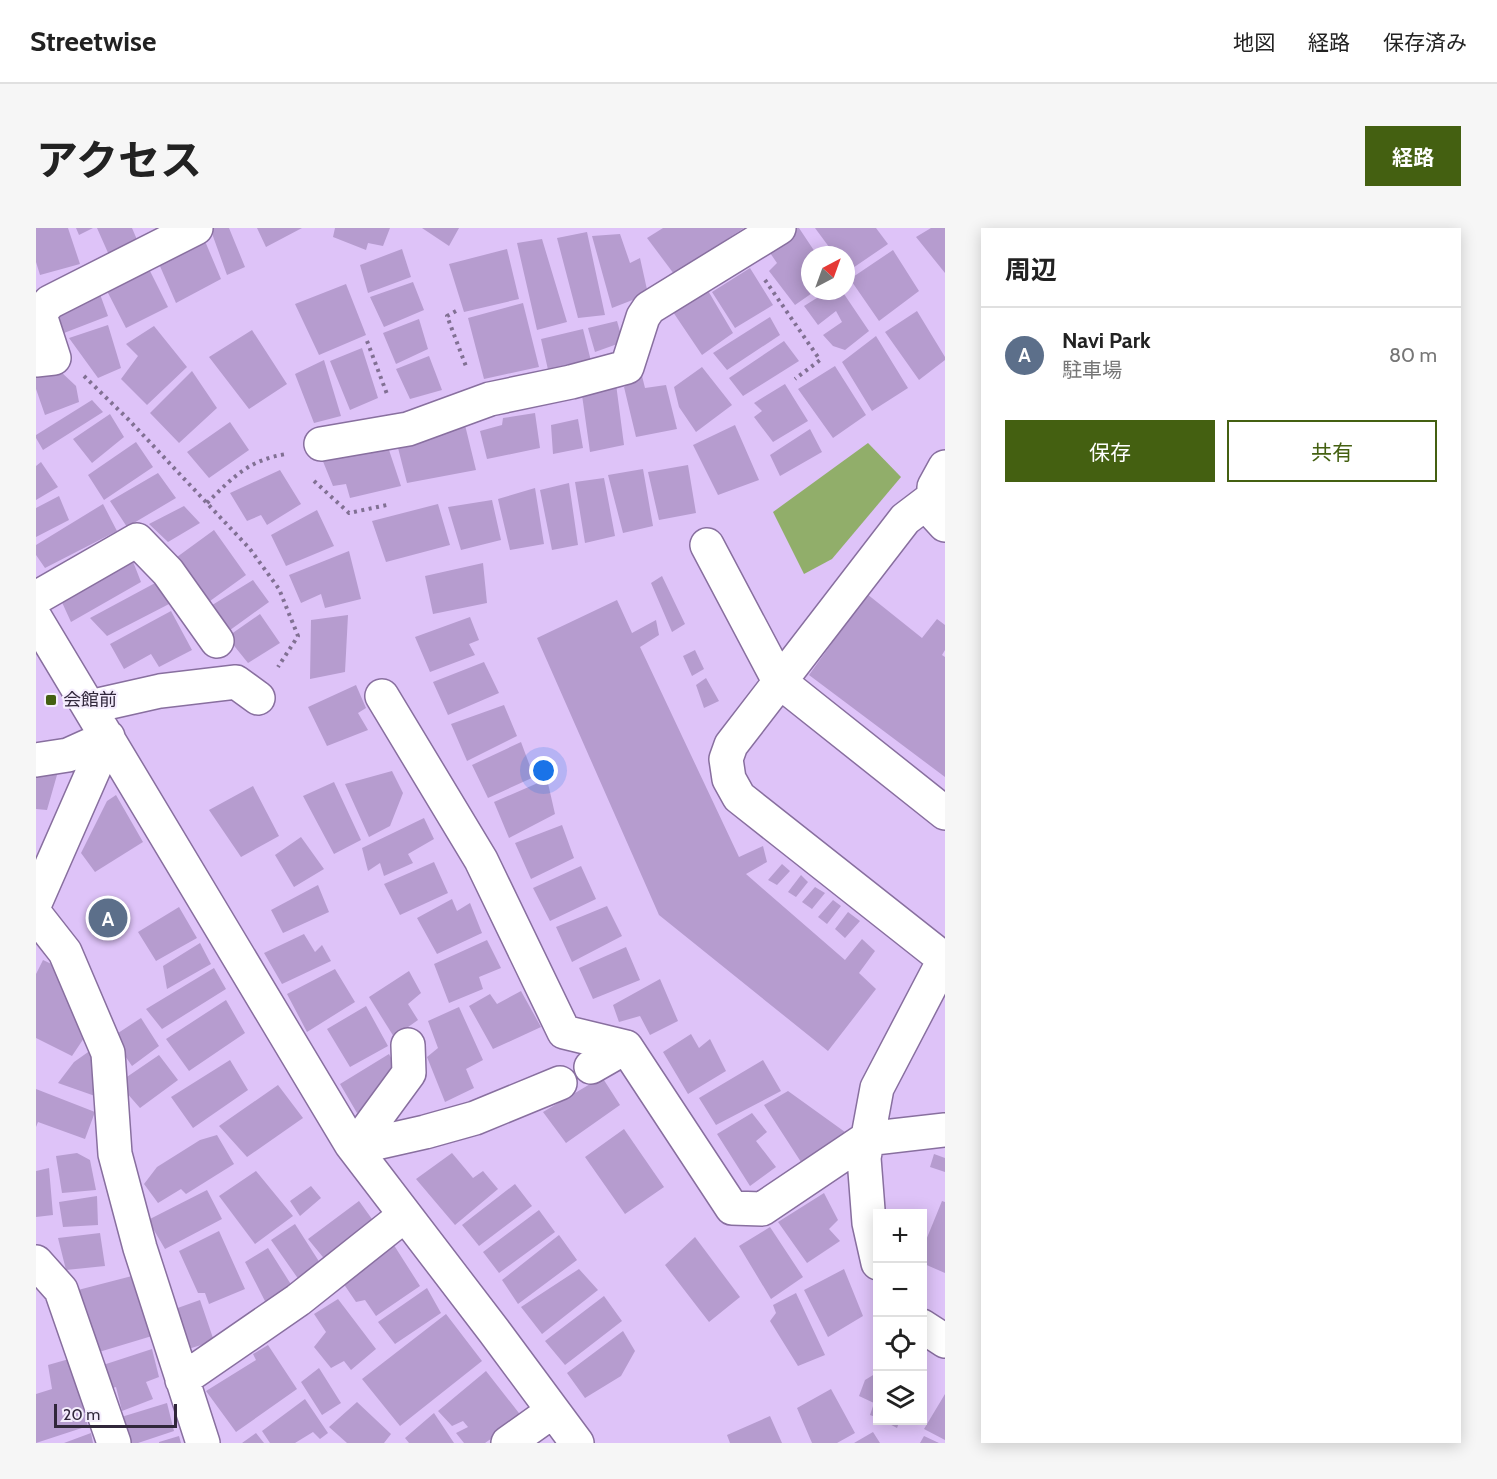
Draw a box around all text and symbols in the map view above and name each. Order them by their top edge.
text: Streetwise [30,24,156,58]
text: 地図 [1233,30,1275,55]
text: 経路 [1308,30,1350,55]
text: 保存済み [1383,30,1467,55]
button: 経路 [1365,126,1461,186]
text: アクセス [36,134,202,186]
north arrow [801,246,855,300]
text: 周辺 [1005,254,1057,286]
text: Navi Park [1062,327,1151,354]
text: A [1018,343,1031,367]
text: 80 m [1389,343,1437,367]
text: 駐車場 [1062,358,1122,382]
button: 保存 [1005,420,1215,482]
button: 共有 [1227,420,1437,482]
place label: 会館前 [63,689,117,711]
marker: 会館前 [44,693,58,707]
your location [529,756,558,785]
pin: A [88,896,128,940]
map controls [873,1209,927,1425]
button: + [873,1209,927,1263]
button: − [873,1263,927,1317]
button: locate [873,1317,927,1371]
button: layers [873,1371,927,1425]
scale bar [54,1401,177,1428]
text: 20 m [63,1405,100,1424]

